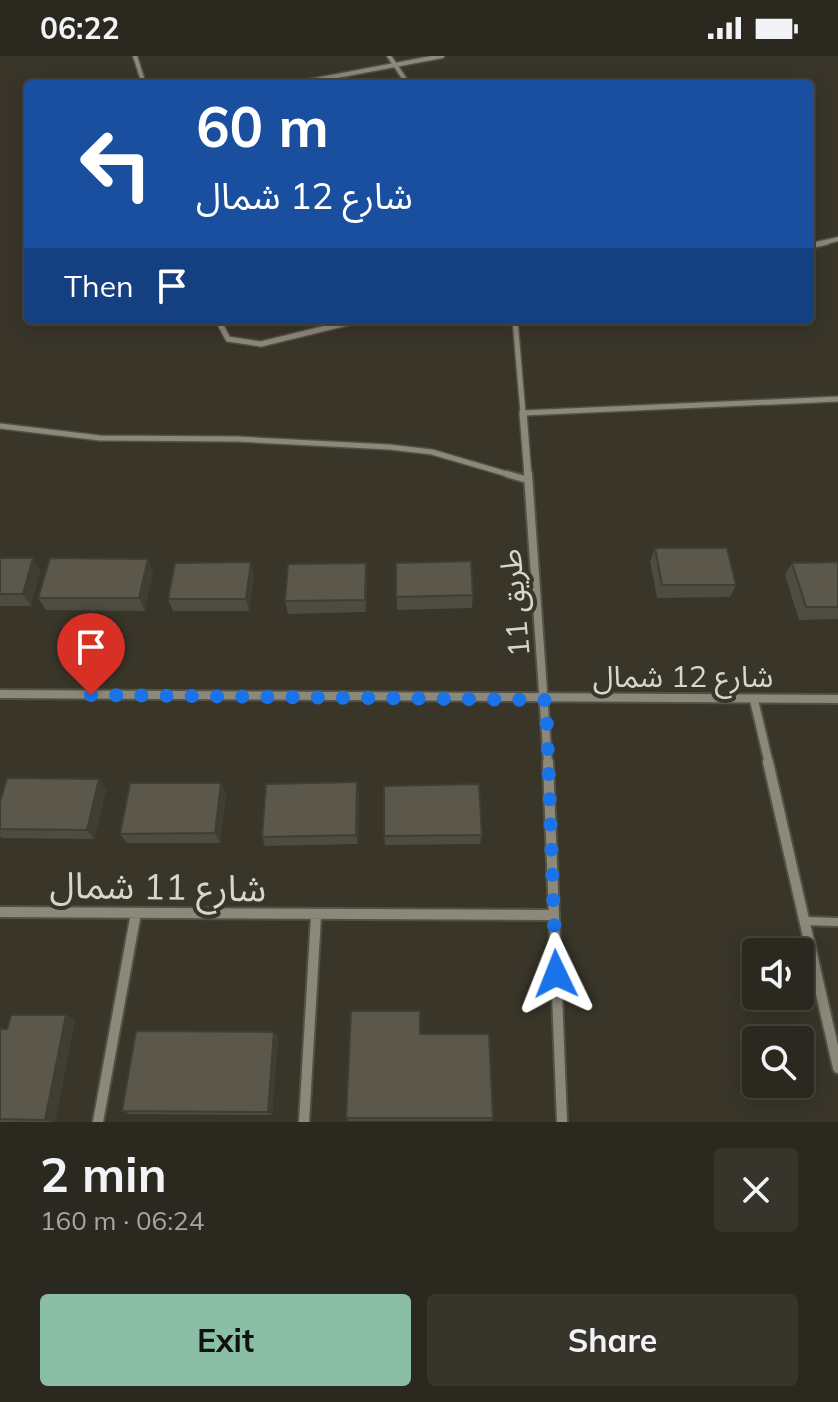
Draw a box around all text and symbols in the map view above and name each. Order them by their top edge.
text: 06:22 [40,9,119,47]
text: 60 m [196,91,329,161]
icon: left [64,112,168,216]
text: شارع 12 شمال [196,173,413,218]
icon: arrive [150,264,194,308]
text: Then [64,267,134,305]
street label: طريق 11 [490,547,538,659]
pin [57,613,125,695]
icon: arrive [69,625,113,669]
street label: شارع 12 شمال [593,657,773,699]
street label: شارع 11 شمال [49,862,267,915]
position arrow [514,932,598,1016]
map controls [742,938,814,1098]
button: sound [742,938,814,1010]
button: search [742,1026,814,1098]
text: 2 min [40,1144,167,1204]
button: close [714,1148,798,1232]
text: 160 m · 06:24 [40,1204,204,1237]
button: Exit [40,1294,411,1386]
button: Share [427,1294,798,1386]

